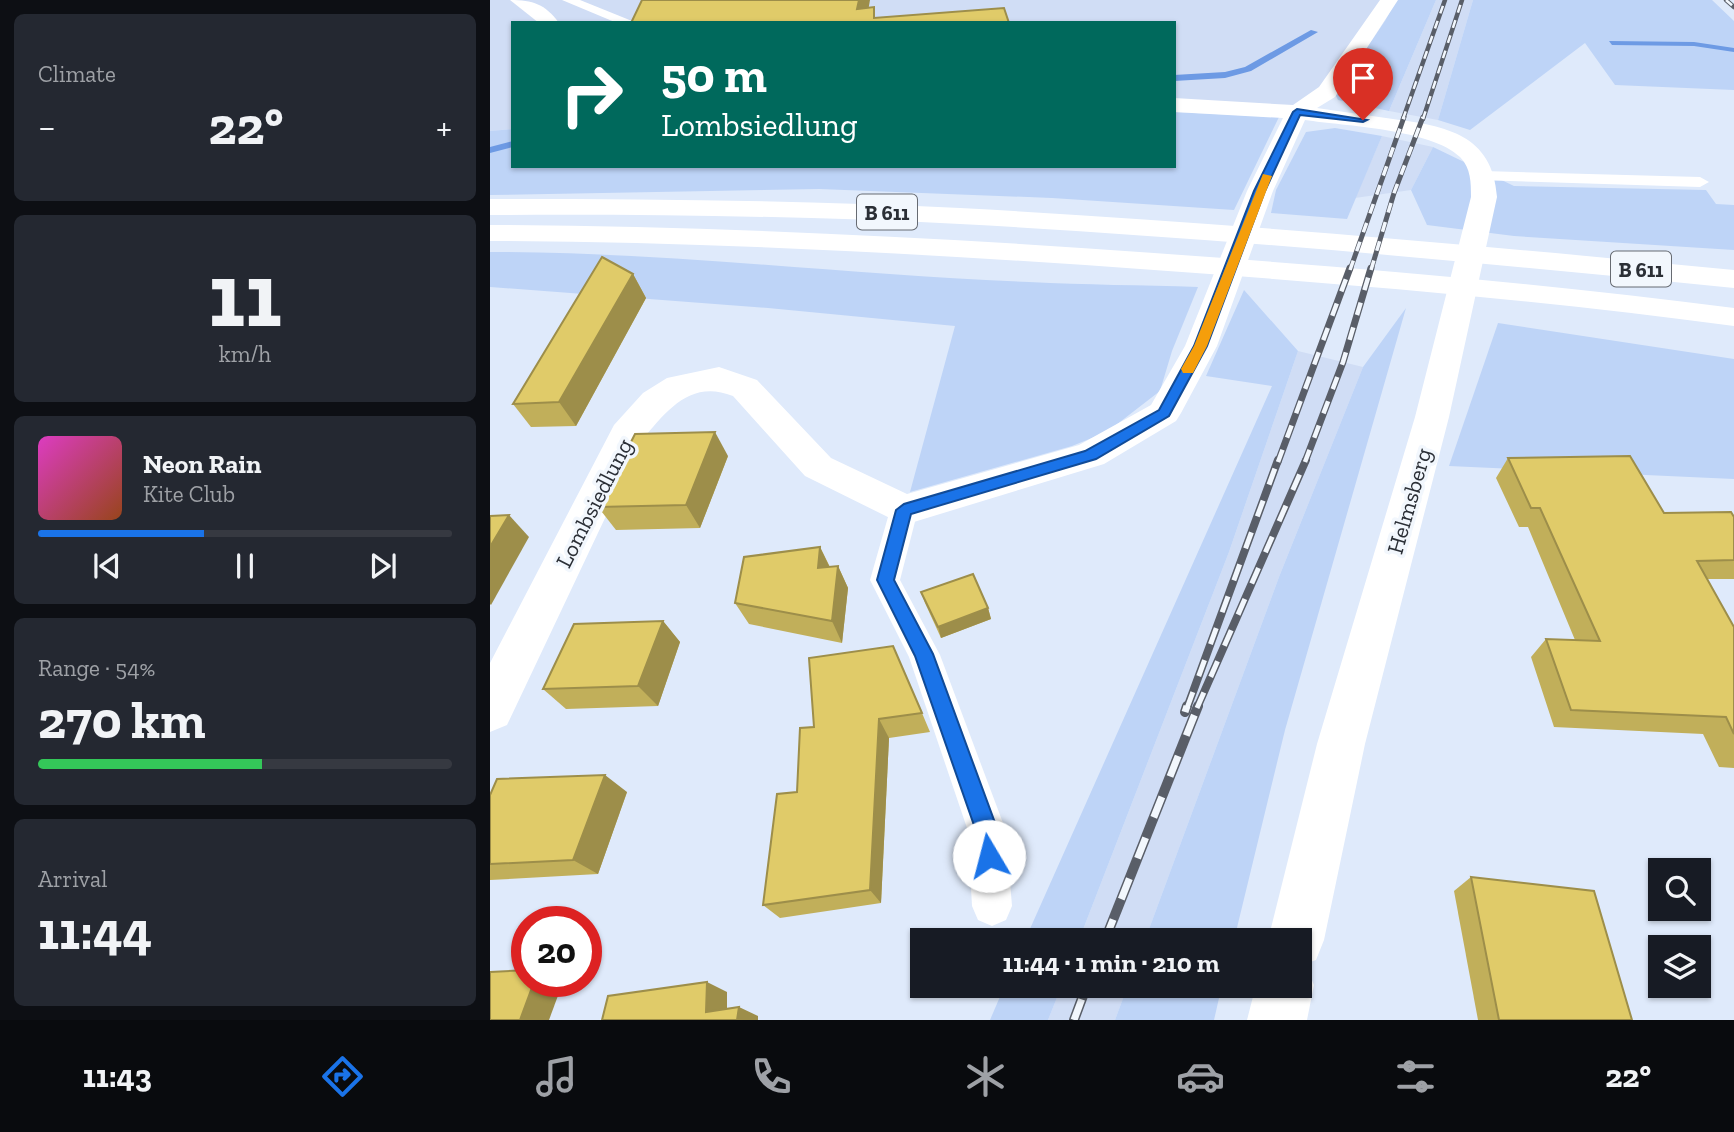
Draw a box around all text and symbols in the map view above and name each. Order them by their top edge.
text: 50 m [661,46,767,105]
pin [1333,48,1393,120]
icon: right [546,49,637,140]
icon: arrive [1344,59,1382,97]
text: Climate [38,60,116,88]
text: 22° [209,95,283,157]
text: − [38,104,56,150]
text: + [436,104,452,150]
text: Lombsiedlung [661,106,857,144]
road number: B 611 [857,194,917,230]
text: 11 [208,240,282,349]
road number: B 611 [1611,252,1671,286]
text: km/h [219,340,271,368]
street label: Lombsiedlung [549,433,639,572]
street label: Helmsberg [1381,444,1438,557]
text: Neon Rain [143,448,261,480]
text: Kite Club [143,480,235,508]
icon: previous [88,547,126,585]
icon: pause [226,547,264,585]
icon: next [364,547,402,585]
text: Range · 54% [38,654,155,682]
text: 270 km [38,689,206,751]
position arrow [952,819,1026,893]
map controls [1648,858,1711,998]
button: search [1648,858,1711,921]
text: Arrival [38,865,107,893]
text: 11:44 [38,900,152,962]
speed limit sign: 20 [511,906,602,997]
button: layers [1648,935,1711,998]
text: 11:44 · 1 min · 210 m [1003,947,1219,979]
icon: directions [318,1052,367,1101]
icon: music [532,1052,581,1101]
icon: phone [747,1052,796,1101]
icon: climate [961,1052,1010,1101]
icon: car [1176,1052,1225,1101]
icon: filters [1391,1052,1440,1101]
text: 11:43 [83,1057,152,1095]
text: 22° [1605,1057,1651,1095]

